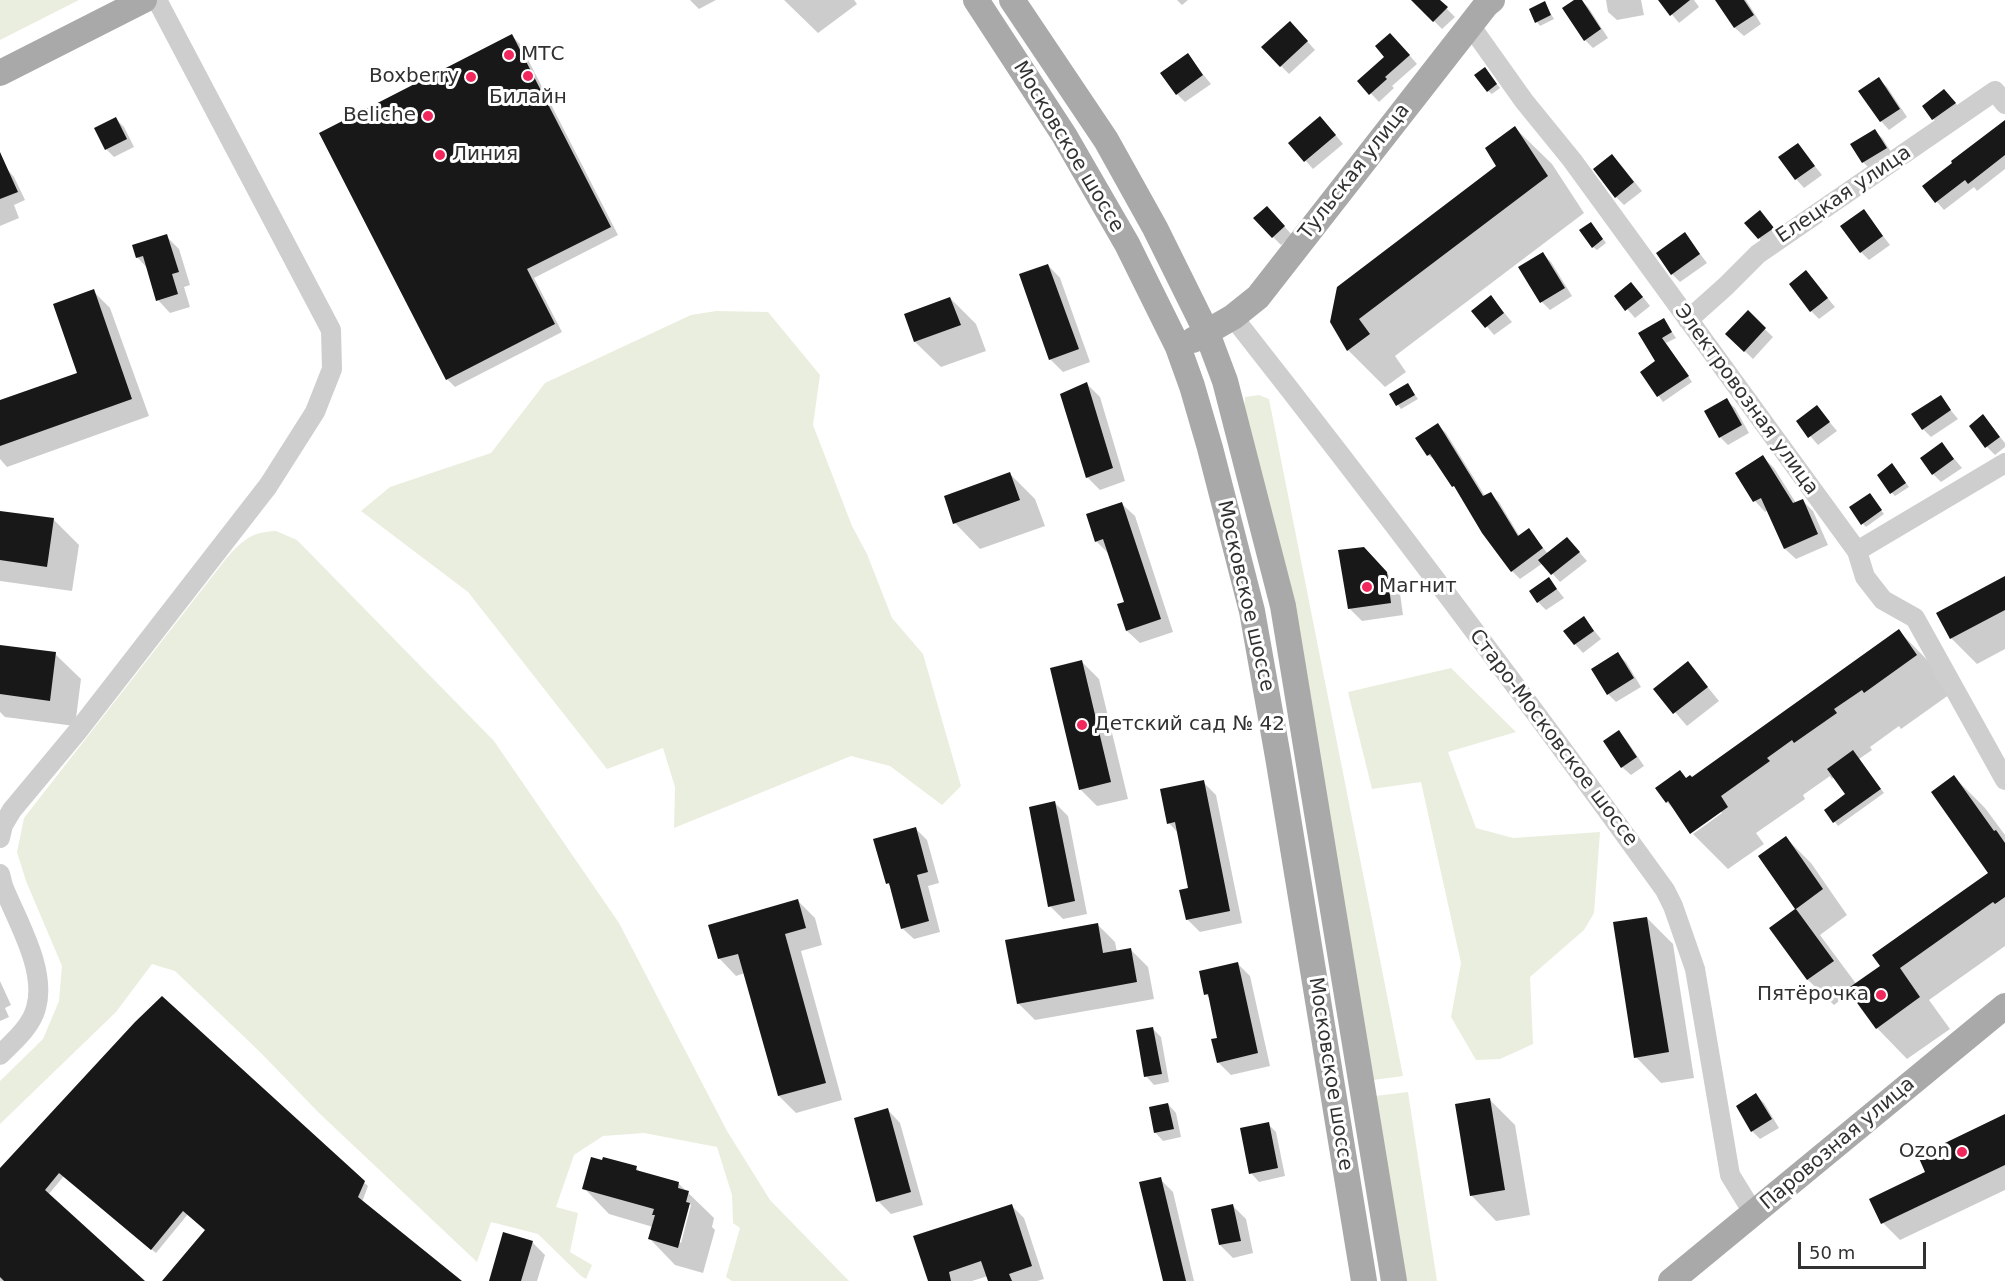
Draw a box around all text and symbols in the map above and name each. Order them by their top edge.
place label: МТС [521,43,564,67]
marker: МТС [502,48,516,62]
street label: Московское шоссе [1007,57,1129,237]
place label: Boxberry [369,65,459,89]
marker: Билайн [521,69,535,83]
marker: Boxberry [464,70,478,84]
place label: Билайн [489,86,567,110]
street label: Тульская улица [1294,99,1416,245]
place label: Beliche [343,104,416,128]
marker: Beliche [421,109,435,123]
street label: Елецкая улица [1772,141,1916,249]
place label: Линия [452,143,518,167]
marker: Линия [433,148,447,162]
street label: Электровозная улица [1669,300,1823,500]
street label: Московское шоссе [1211,498,1279,694]
place label: Магнит [1379,575,1457,599]
marker: Магнит [1360,580,1374,594]
street label: Старо-Московское шоссе [1464,625,1642,851]
place label: Детский сад № 42 [1094,713,1285,737]
marker: Детский сад № 42 [1075,718,1089,732]
street label: Московское шоссе [1303,976,1357,1172]
place label: Пятёрочка [1757,983,1869,1007]
marker: Пятёрочка [1874,988,1888,1002]
street label: Паровозная улица [1756,1072,1920,1216]
place label: Ozon [1899,1140,1950,1164]
marker: Ozon [1955,1145,1969,1159]
scale bar [1801,1230,1928,1268]
text: 50 m [1809,1242,1855,1263]

